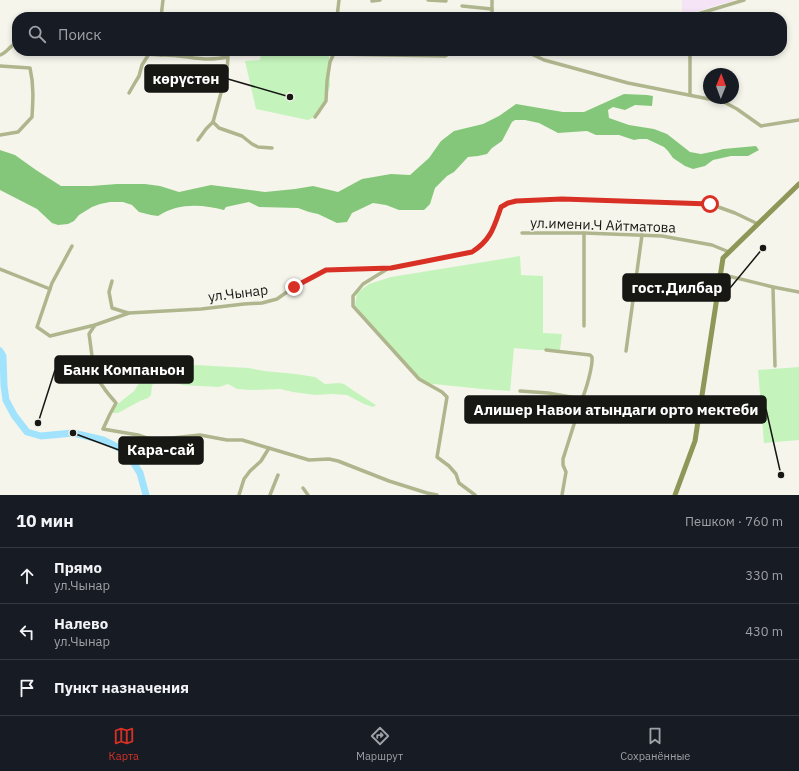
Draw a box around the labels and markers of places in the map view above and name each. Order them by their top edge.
callout: көрүстөн [145,65,228,92]
callout: гост.Дилбар [623,274,730,301]
callout: Банк Компаньон [55,356,193,383]
callout: Алишер Навои атындаги орто мектеби [465,396,766,423]
callout: Кара-сай [119,437,203,464]

